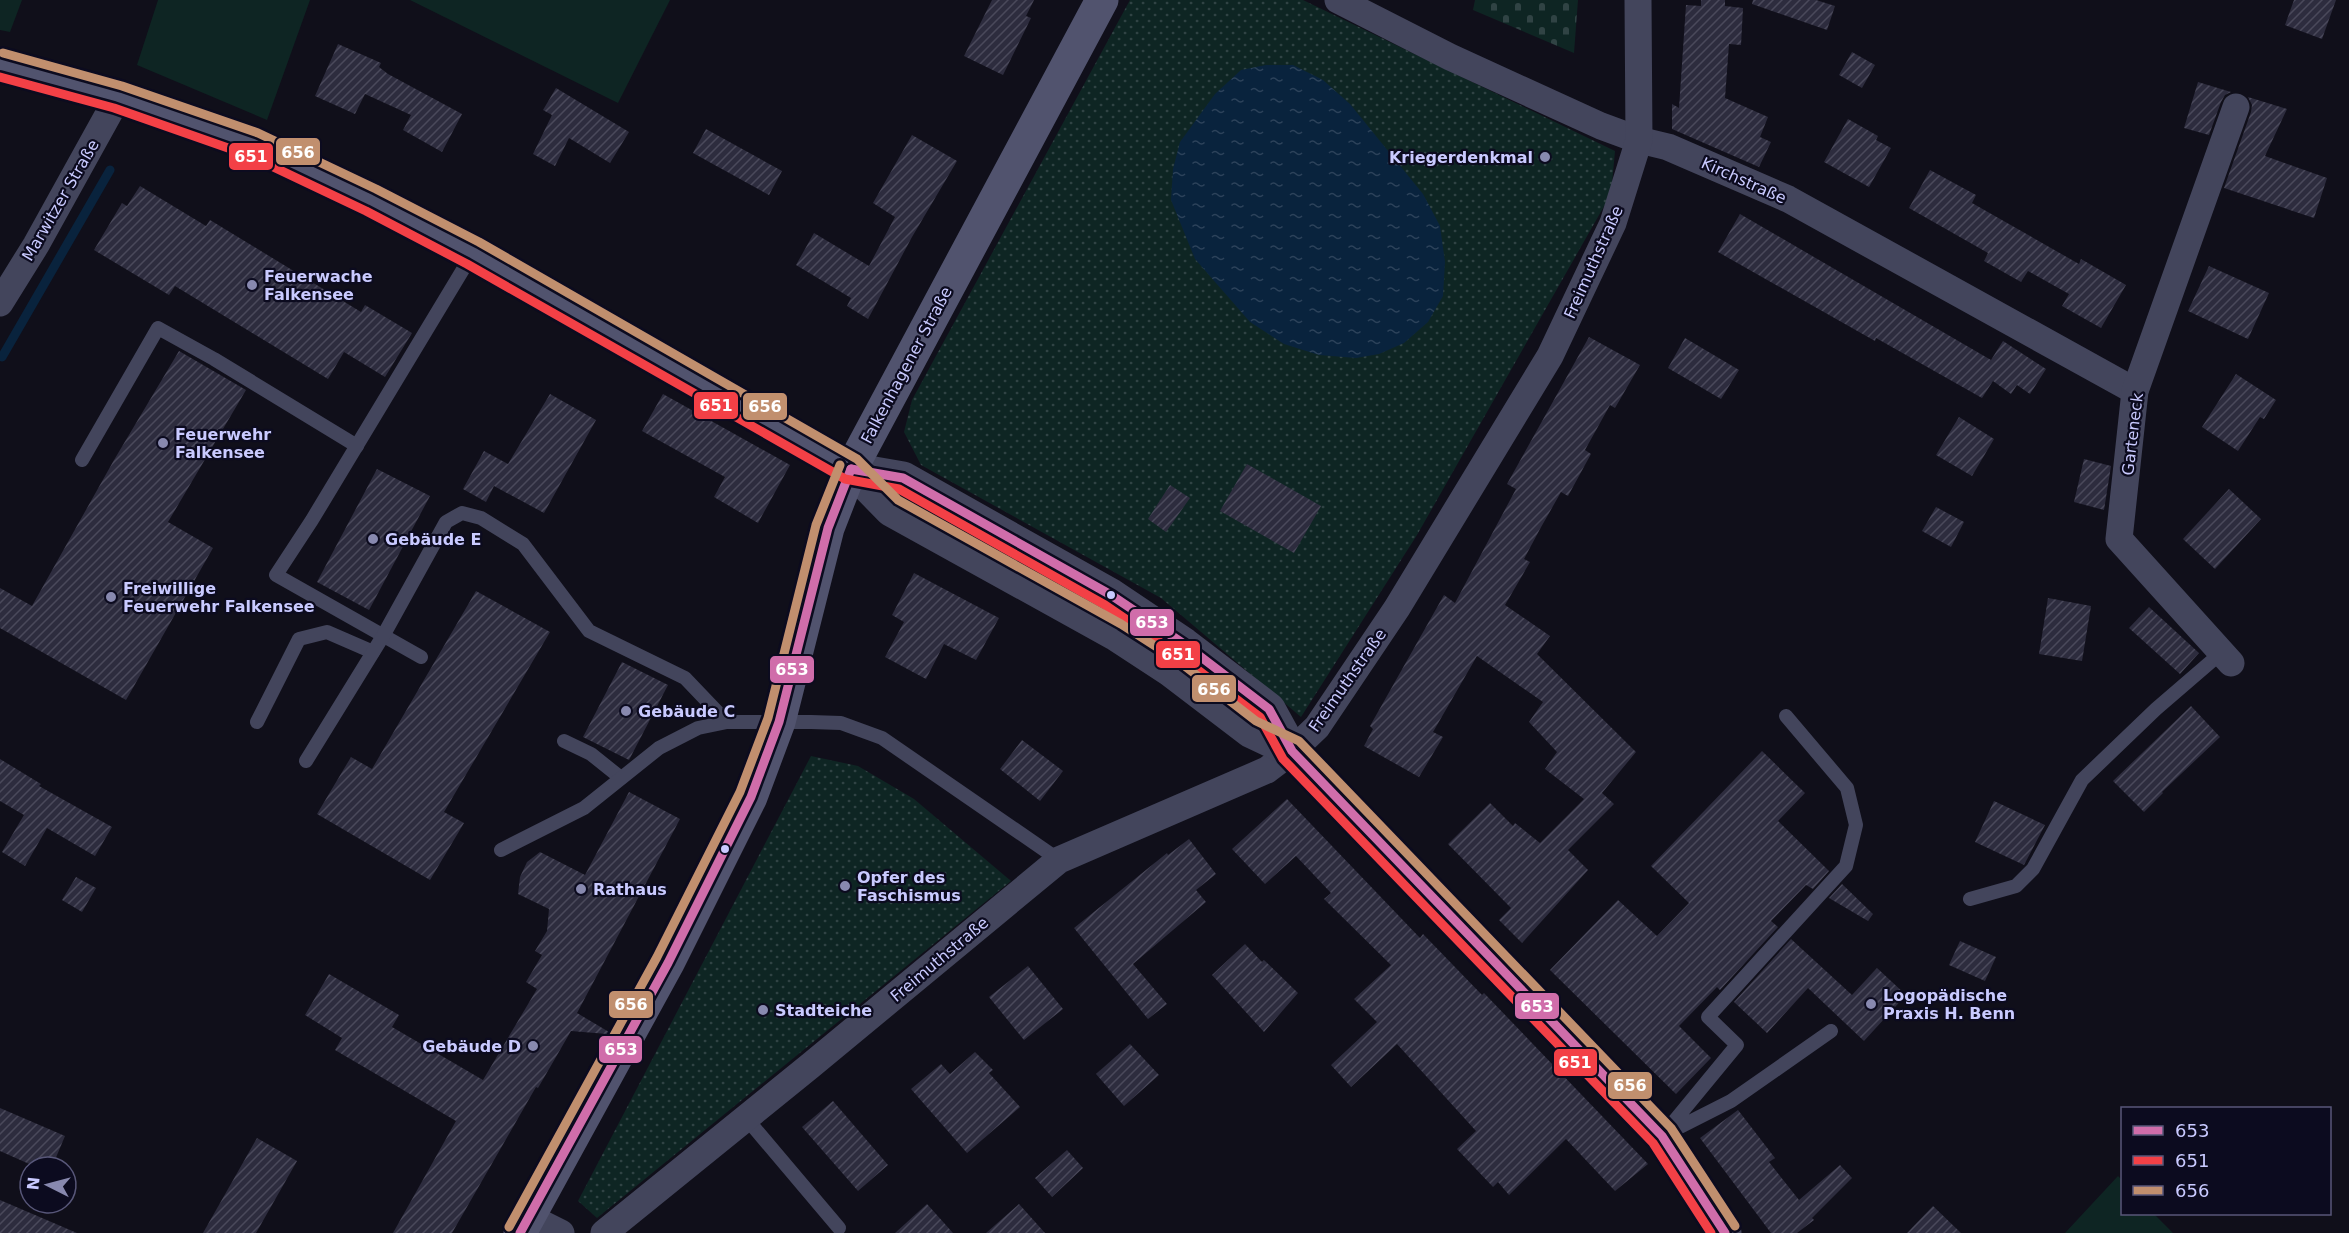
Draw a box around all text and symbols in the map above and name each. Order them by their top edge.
street label: Marwitzer Straße [18,136,103,264]
line badge: 656 [275,137,321,166]
line badge: 651 [228,142,274,171]
text: 656 [281,143,315,162]
text: 651 [234,147,268,166]
place label: Kriegerdenkmal [1389,148,1533,167]
marker: Kriegerdenkmal [1538,150,1552,164]
street label: Kirchstraße [1698,153,1789,208]
street label: Freimuthstraße [1560,203,1627,322]
place label: Feuerwache Falkensee [264,267,373,304]
marker: Feuerwache Falkensee [245,278,259,292]
street label: Falkenhagener Straße [857,284,956,447]
line badge: 651 [693,391,739,420]
street label: Garteneck [2118,391,2147,476]
line badge: 656 [742,392,788,421]
text: 651 [699,396,733,415]
text: 656 [748,397,782,416]
place label: Feuerwehr Falkensee [175,425,271,462]
marker: Feuerwehr Falkensee [156,436,170,450]
place label: Gebäude E [385,530,481,549]
marker: Gebäude E [366,532,380,546]
place label: Freiwillige Feuerwehr Falkensee [123,579,315,616]
unlabelled marker [1105,589,1117,601]
marker: Freiwillige Feuerwehr Falkensee [104,590,118,604]
line badge: 653 [1129,608,1175,637]
text: 653 [1135,613,1169,632]
street label: Freimuthstraße [1305,625,1390,736]
line badge: 651 [1155,640,1201,669]
text: 651 [1161,645,1195,664]
line badge: 653 [769,655,815,684]
text: 653 [775,660,809,679]
line badge: 656 [1191,674,1237,703]
text: 656 [1197,680,1231,699]
place label: Gebäude C [638,702,735,721]
marker: Gebäude C [619,704,633,718]
unlabelled marker [719,843,731,855]
place label: Opfer des Faschismus [857,868,961,905]
marker: Opfer des Faschismus [838,879,852,893]
place label: Rathaus [593,880,667,899]
marker: Rathaus [574,882,588,896]
street label: Freimuthstraße [887,913,992,1006]
place label: Logopädische Praxis H. Benn [1883,986,2015,1023]
line badge: 656 [608,990,654,1019]
line badge: 653 [1514,992,1560,1020]
text: 656 [614,995,648,1014]
text: 653 [1520,997,1554,1016]
marker: Logopädische Praxis H. Benn [1864,997,1878,1011]
place label: Stadteiche [775,1001,872,1020]
marker: Stadteiche [756,1003,770,1017]
line badge: 653 [598,1035,643,1064]
place label: Gebäude D [422,1037,521,1056]
marker: Gebäude D [526,1039,540,1053]
text: 653 [604,1040,638,1059]
line badge: 651 [1553,1048,1598,1077]
text: 651 [1558,1053,1592,1072]
line badge: 656 [1607,1071,1653,1100]
text: 656 [1613,1076,1647,1095]
legend [2121,1107,2331,1215]
text: 653 [2175,1120,2209,1141]
text: 651 [2175,1150,2209,1171]
north arrow [18,1155,78,1215]
text: N [23,1176,44,1191]
text: 656 [2175,1180,2209,1201]

